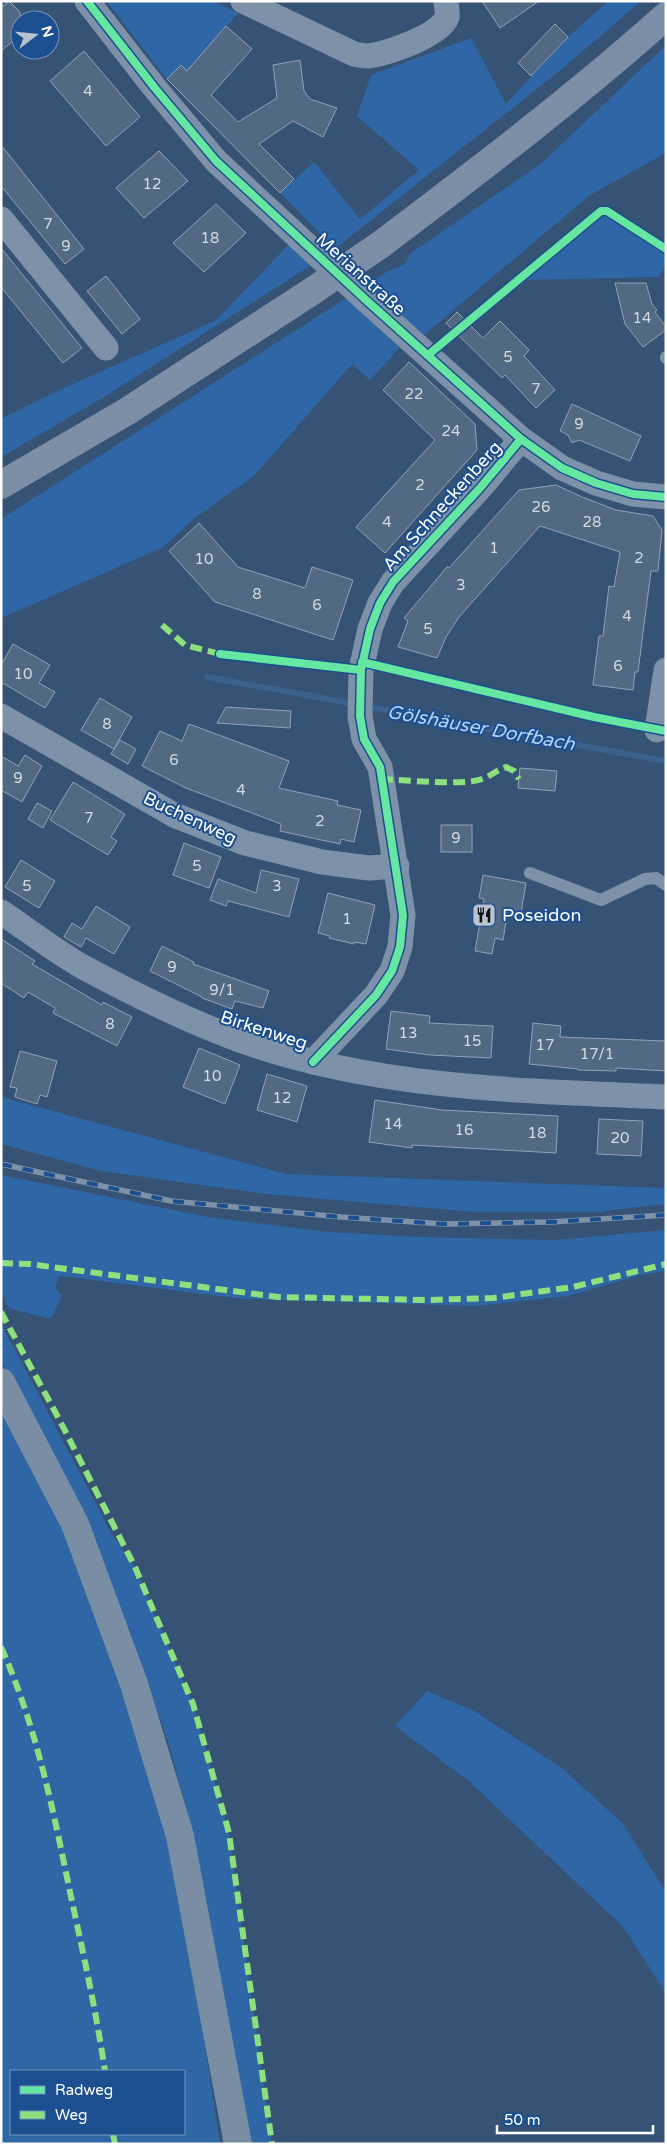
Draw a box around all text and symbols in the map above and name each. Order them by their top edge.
north arrow [10,10,60,60]
text: N [37,24,57,39]
house number: 4 [83,82,93,100]
house number: 12 [143,175,161,193]
house number: 7 [43,215,53,233]
street label: Merianstraße [312,228,410,320]
house number: 18 [201,229,219,247]
house number: 9 [61,237,71,255]
house number: 14 [633,309,651,327]
house number: 5 [503,348,513,366]
house number: 7 [531,380,541,398]
house number: 22 [405,385,423,403]
house number: 9 [574,415,584,433]
house number: 24 [442,422,460,440]
street label: Am Schneckenberg [378,436,506,576]
house number: 2 [415,476,425,494]
house number: 26 [532,498,550,516]
house number: 4 [382,513,392,531]
house number: 28 [583,513,601,531]
house number: 1 [489,539,499,557]
house number: 2 [634,549,644,567]
house number: 10 [195,550,213,568]
house number: 3 [456,576,466,594]
house number: 8 [252,585,262,603]
house number: 6 [312,596,322,614]
house number: 4 [622,607,632,625]
house number: 5 [423,620,433,638]
house number: 6 [613,657,623,675]
house number: 10 [14,665,32,683]
water label: Gölshäuser Dorfbach [385,701,577,755]
house number: 8 [102,715,112,733]
house number: 6 [169,751,179,769]
house number: 9 [13,769,23,787]
house number: 4 [236,781,246,799]
street label: Buchenweg [140,787,240,849]
house number: 7 [84,809,94,827]
house number: 2 [315,812,325,830]
house number: 9 [451,829,461,847]
house number: 5 [192,857,202,875]
house number: 5 [22,877,32,895]
house number: 3 [272,877,282,895]
restaurant icon: Poseidon [471,902,497,928]
place label: Poseidon [502,904,581,926]
house number: 1 [342,910,352,928]
house number: 9 [167,958,177,976]
house number: 9/1 [209,981,235,999]
street label: Birkenweg [218,1006,310,1054]
house number: 8 [105,1015,115,1033]
house number: 13 [399,1024,417,1042]
house number: 15 [463,1032,481,1050]
house number: 17 [536,1036,554,1054]
house number: 17/1 [580,1045,614,1063]
house number: 10 [203,1067,221,1085]
house number: 12 [273,1089,291,1107]
house number: 14 [384,1115,402,1133]
house number: 16 [455,1121,473,1139]
house number: 18 [528,1124,546,1142]
house number: 20 [611,1129,629,1147]
legend [10,2070,185,2135]
text: Radweg [55,2081,113,2099]
scale bar [497,2102,653,2134]
text: Weg [55,2106,87,2124]
text: 50 m [504,2111,541,2129]

